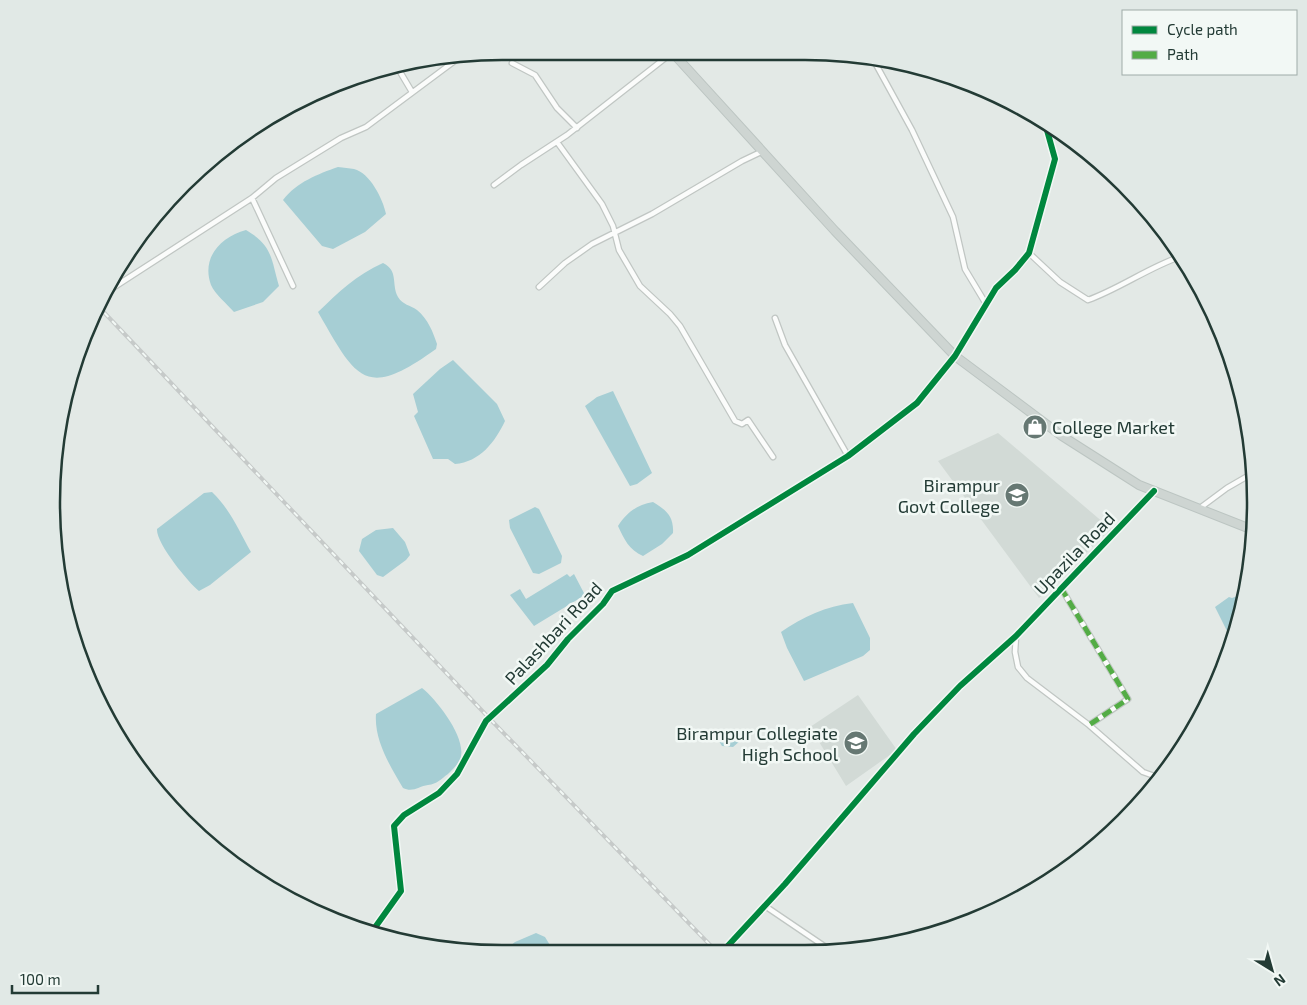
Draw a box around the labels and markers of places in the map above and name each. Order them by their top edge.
shop icon: College Market [1022,414,1048,440]
place label: College Market [1052,416,1175,438]
place label: Birampur Govt College [898,474,1000,517]
school or university icon: Birampur Govt College [1004,482,1030,508]
place label: Birampur Collegiate High School [676,722,839,765]
school or university icon: Birampur Collegiate High School [843,730,869,756]

